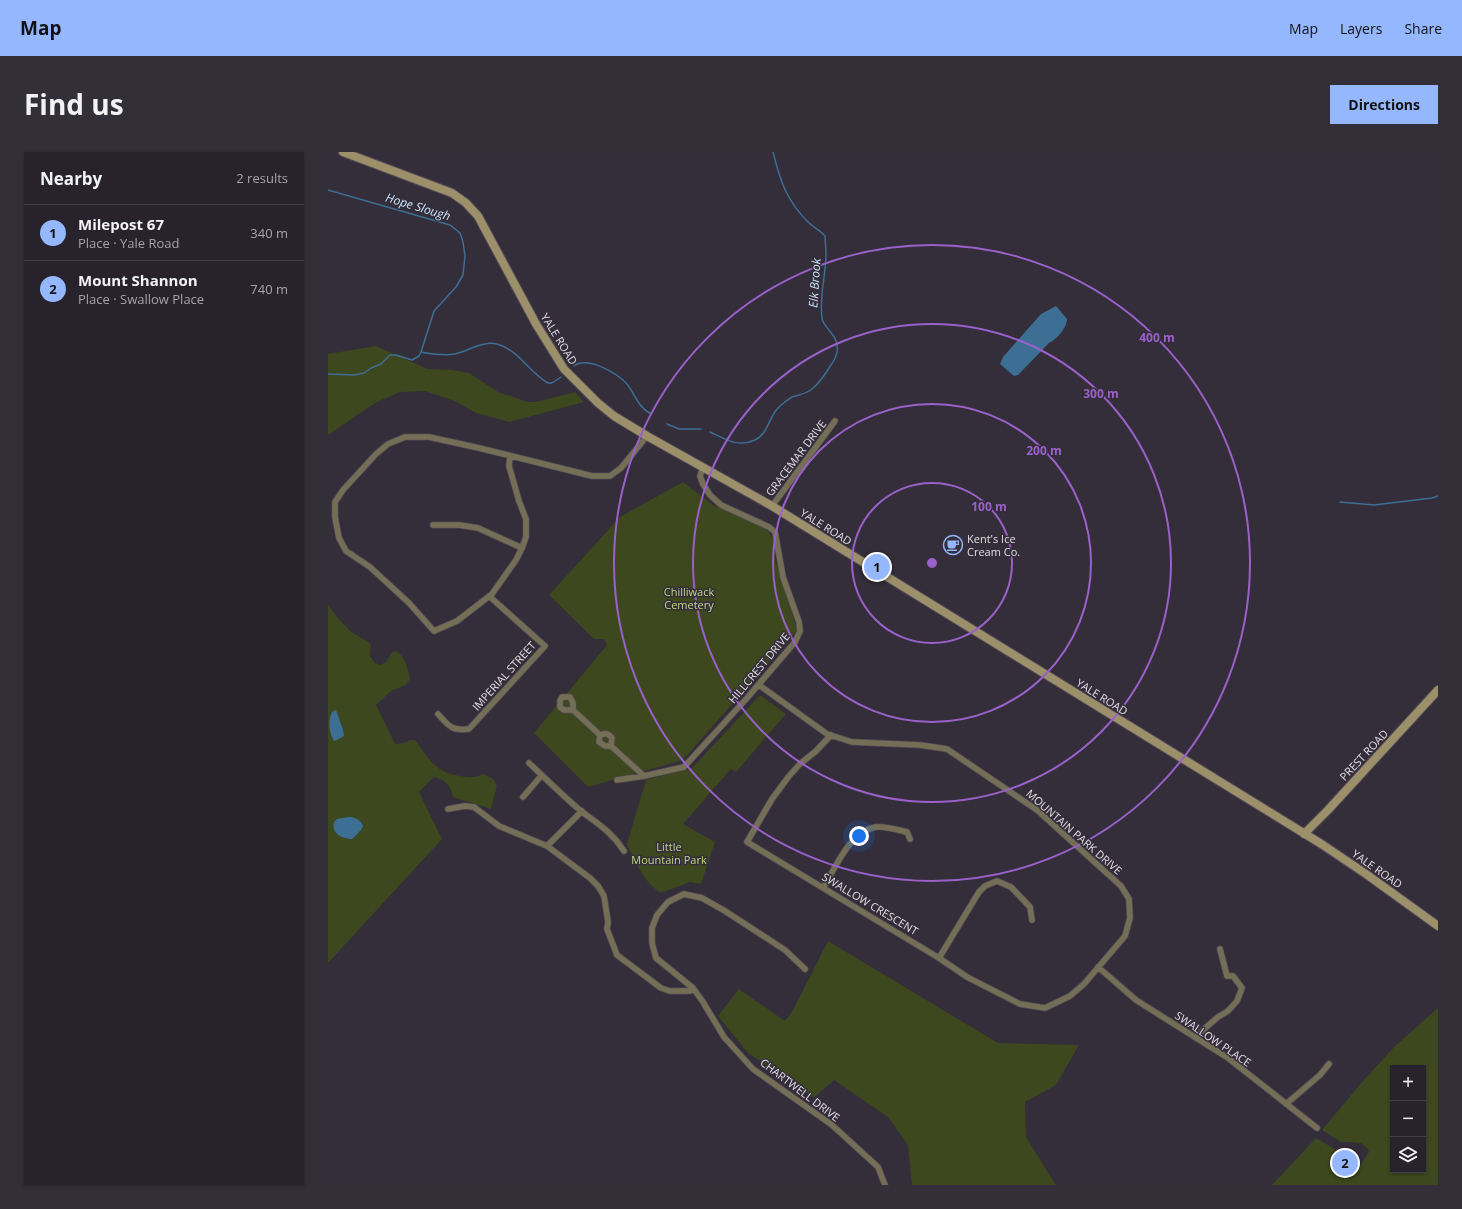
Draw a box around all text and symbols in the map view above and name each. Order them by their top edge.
text: Map [20,15,61,41]
text: Map [1289,19,1318,38]
text: Layers [1340,19,1382,38]
text: Share [1404,19,1442,38]
text: Find us [24,85,124,123]
button: Directions [1330,85,1438,124]
text: Nearby [40,167,102,190]
text: 2 results [236,169,288,187]
water label: Hope Slough [384,189,453,224]
text: Milepost 67 [78,214,164,234]
text: 1 [49,224,57,242]
text: 340 m [250,224,288,242]
text: Place · Yale Road [78,234,180,252]
water label: Elk Brook [804,257,825,308]
text: Mount Shannon [78,270,198,290]
text: 2 [49,280,57,298]
text: 740 m [250,280,288,298]
text: Place · Swallow Place [78,290,204,308]
street label: YALE ROAD [538,310,581,367]
text: 400 m [1139,329,1175,346]
text: 300 m [1083,385,1119,402]
street label: GRACEMAR DRIVE [762,417,829,499]
text: 200 m [1026,442,1062,459]
text: 100 m [971,498,1007,515]
street label: YALE ROAD [798,505,855,548]
place label: Kent's Ice Cream Co. [967,531,1020,559]
cafe icon: Kent's Ice Cream Co. [942,534,964,556]
pin: 1 [864,552,890,582]
centre of rings [925,556,939,570]
park label: Chilliwack Cemetery [664,584,714,612]
street label: HILLCREST DRIVE [725,629,793,706]
street label: IMPERIAL STREET [469,638,539,713]
street label: YALE ROAD [1074,675,1131,718]
street label: PREST ROAD [1336,726,1391,783]
street label: MOUNTAIN PARK DRIVE [1023,786,1125,877]
your location [849,826,869,846]
park label: Little Mountain Park [631,839,707,867]
street label: YALE ROAD [1349,846,1405,891]
street label: SWALLOW CRESCENT [819,869,921,938]
street label: SWALLOW PLACE [1172,1008,1254,1070]
street label: CHARTWELL DRIVE [757,1055,843,1124]
map controls [1390,1065,1426,1173]
button: + [1390,1065,1426,1101]
button: − [1390,1101,1426,1137]
button: layers [1390,1137,1426,1173]
pin: 2 [1332,1148,1358,1178]

